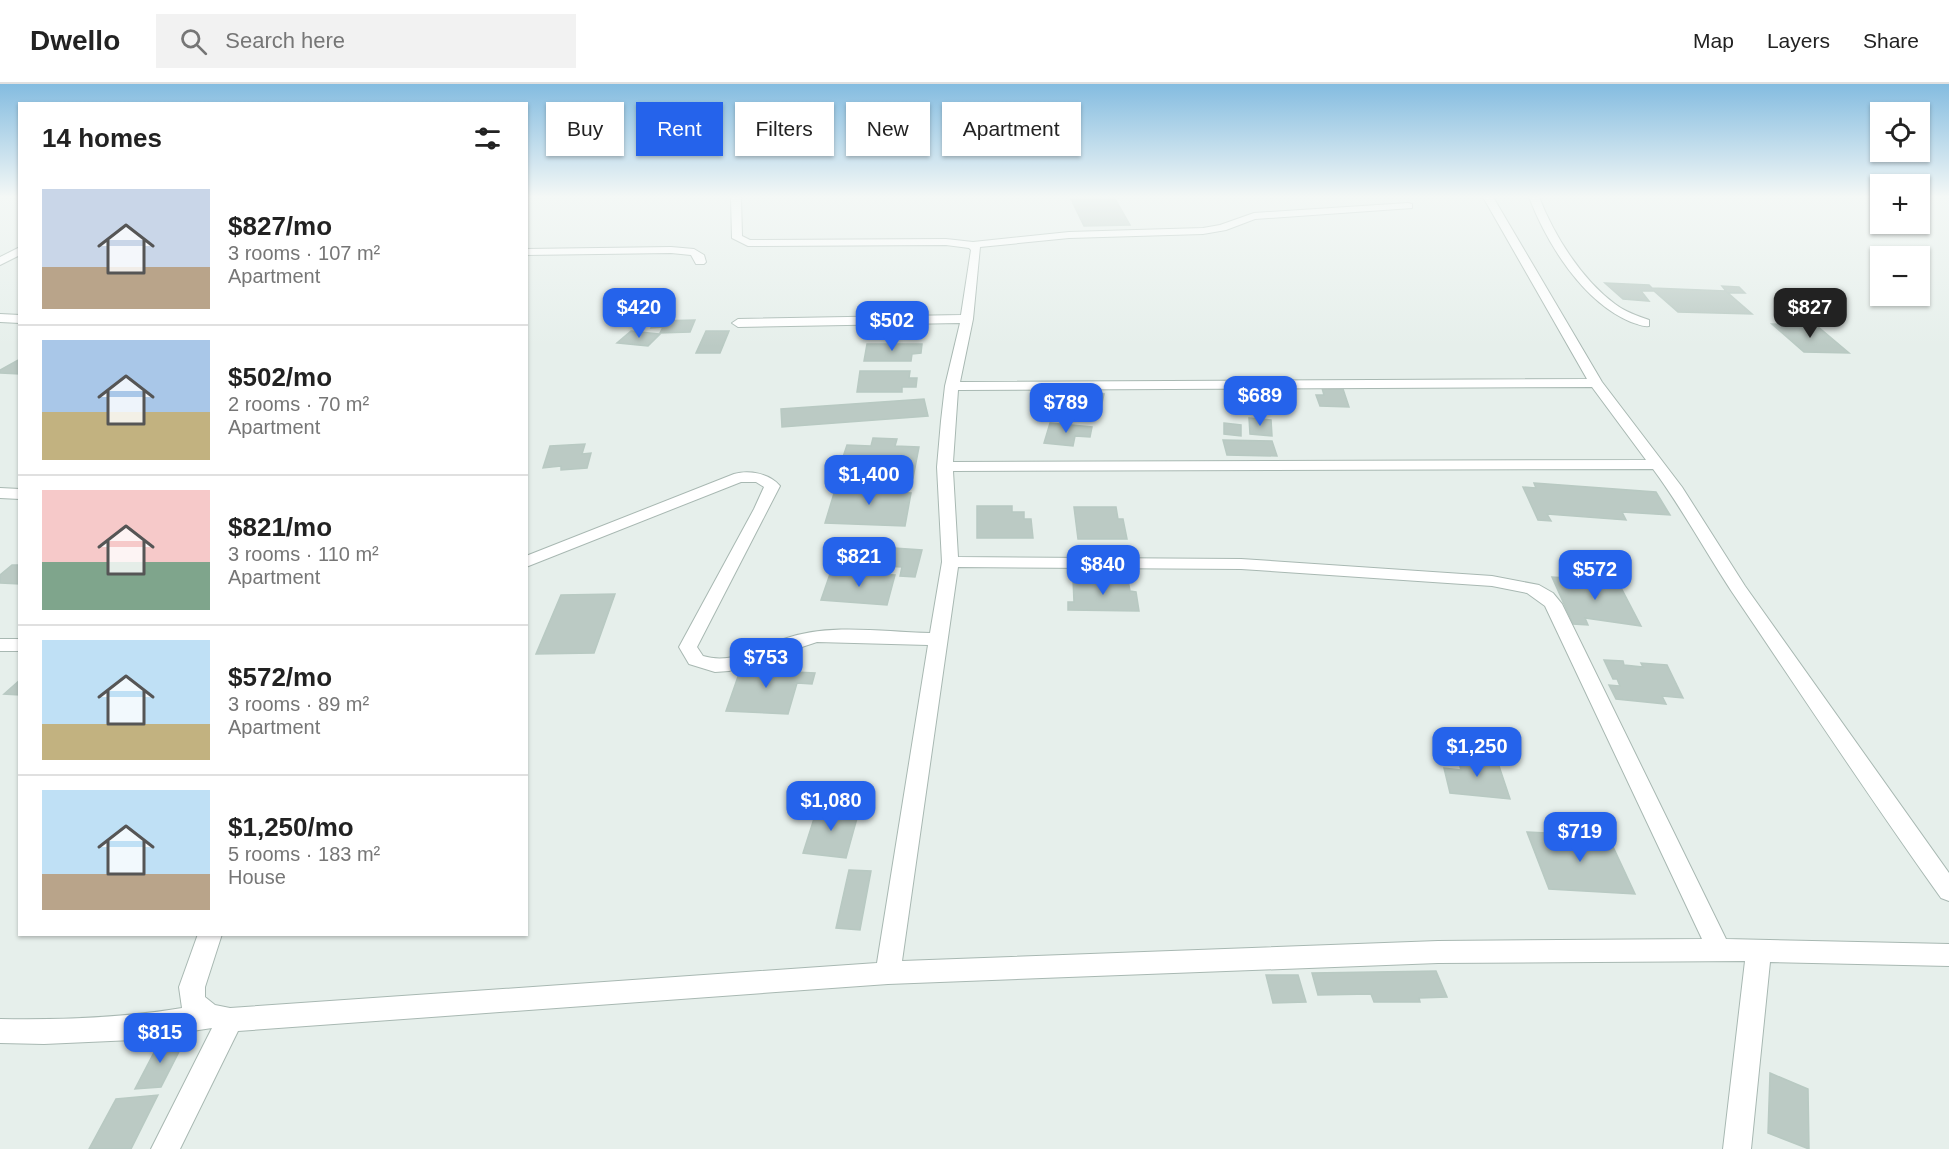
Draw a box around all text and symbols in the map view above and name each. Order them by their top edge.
search box [156,14,576,68]
text: Dwello [30,25,120,56]
icon: search [177,25,210,58]
text: Search here [225,28,345,53]
text: Map [1693,29,1734,52]
text: Layers [1767,29,1830,52]
text: Share [1863,29,1919,52]
chip: Buy [546,102,624,156]
chip: Rent [636,102,723,156]
chip: Filters [735,102,834,156]
chip: New [846,102,930,156]
chip: Apartment [942,102,1081,156]
map controls [1870,102,1930,306]
button: locate [1870,102,1930,162]
icon: filters [471,122,504,155]
text: 14 homes [42,123,162,153]
button: + [1870,174,1930,234]
text: $827/mo [228,211,332,241]
icon: home [90,213,162,285]
text: 3 rooms · 107 m² [228,242,380,264]
button: − [1870,246,1930,306]
text: Apartment [228,265,320,287]
pin: $420 [603,288,675,339]
pin: $827 [1774,288,1846,339]
text: $420 [617,296,661,318]
text: $827 [1788,296,1832,318]
pin: $502 [856,301,928,352]
text: $502 [870,309,914,331]
text: $502/mo [228,362,332,392]
icon: home [90,364,162,436]
pin: $689 [1224,376,1296,427]
pin: $789 [1030,383,1102,434]
text: $689 [1238,384,1282,406]
text: $789 [1044,391,1088,413]
text: 2 rooms · 70 m² [228,393,369,415]
text: Apartment [228,416,320,438]
pin: $1,400 [820,455,918,506]
text: $1,400 [838,463,900,485]
text: $821/mo [228,512,332,542]
icon: home [90,514,162,586]
pin: $821 [823,537,895,588]
text: 3 rooms · 110 m² [228,543,379,565]
text: $821 [837,545,881,567]
pin: $840 [1067,545,1139,596]
pin: $572 [1559,550,1631,601]
text: $840 [1081,553,1125,575]
text: $572 [1573,558,1617,580]
text: Apartment [228,566,320,588]
pin: $753 [730,638,802,689]
text: $753 [744,646,788,668]
text: $572/mo [228,662,332,692]
icon: home [90,664,162,736]
text: 3 rooms · 89 m² [228,693,369,715]
text: Apartment [228,716,320,738]
pin: $1,250 [1428,727,1526,778]
text: $1,250 [1446,735,1508,757]
pin: $1,080 [782,781,880,832]
text: $1,080 [800,789,862,811]
text: $1,250/mo [228,812,354,842]
pin: $719 [1544,812,1616,863]
icon: home [90,814,162,886]
text: $719 [1558,820,1602,842]
text: 5 rooms · 183 m² [228,843,380,865]
text: House [228,866,286,888]
pin: $815 [124,1013,196,1064]
text: $815 [138,1021,182,1043]

